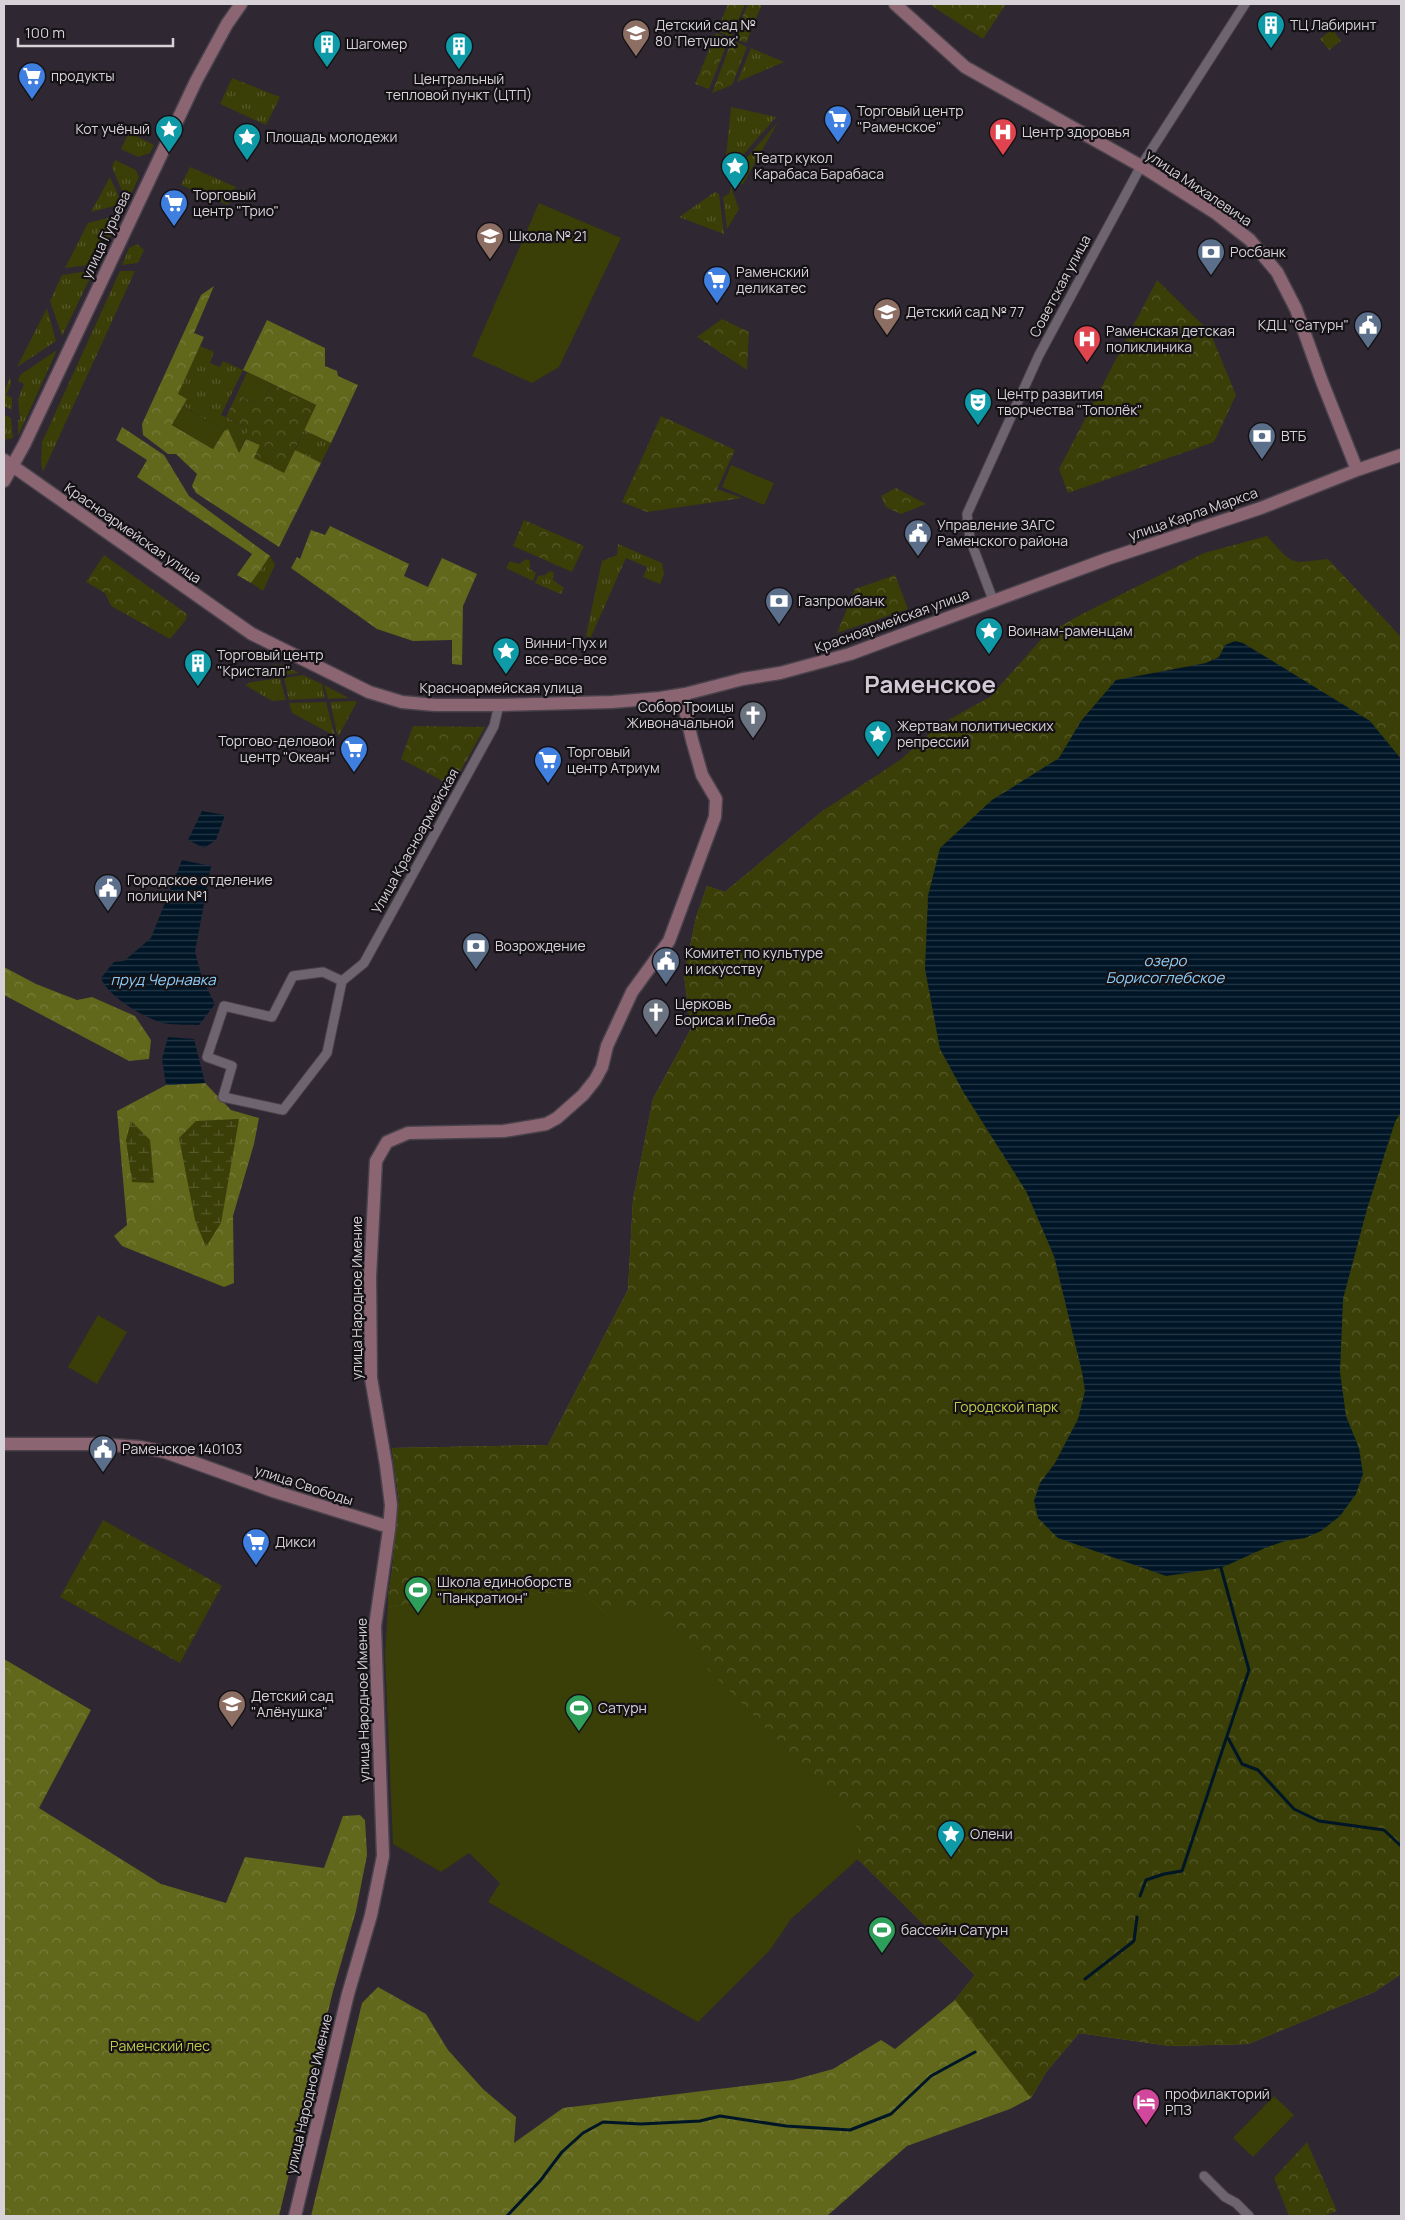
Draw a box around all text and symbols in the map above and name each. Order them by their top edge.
building icon: ТЦ Лабиринт [1256,10,1286,49]
scale bar [18,15,172,47]
place label: Детский сад № 80 'Петушок' [655,15,756,50]
place label: ТЦ Лабиринт [1290,15,1377,34]
school or university icon: Детский сад № 80 'Петушок' [621,18,651,57]
text: 100 m [25,22,65,43]
building icon: Шагомер [312,29,342,68]
building icon: Центральный тепловой пункт (ЦТП) [444,31,474,70]
place label: Шагомер [346,34,407,53]
supermarket icon: продукты [17,61,47,100]
place label: продукты [51,66,115,85]
place label: Центральный тепловой пункт (ЦТП) [386,69,532,104]
place label: Торговый центр "Раменское" [857,101,964,136]
supermarket icon: Торговый центр "Раменское" [823,104,853,143]
place icon: Кот учёный [154,114,184,153]
hospital icon: Центр здоровья [988,117,1018,156]
place label: Кот учёный [75,119,150,138]
place icon: Площадь молодежи [232,122,262,161]
place label: Центр здоровья [1022,122,1130,141]
place label: Площадь молодежи [266,127,398,146]
street label: улица Михалевича [1143,145,1256,230]
place label: Театр кукол Карабаса Барабаса [754,148,884,183]
place icon: Театр кукол Карабаса Барабаса [720,151,750,190]
place label: Торговый центр "Трио" [193,185,279,220]
street label: улица Гурьева [77,188,134,282]
supermarket icon: Торговый центр "Трио" [159,188,189,227]
school or university icon: Школа № 21 [475,221,505,260]
place label: Школа № 21 [509,226,587,245]
street label: Советская улица [1025,231,1095,340]
bank icon: Росбанк [1196,237,1226,276]
place label: Росбанк [1230,242,1287,261]
place label: Раменский деликатес [736,262,809,297]
supermarket icon: Раменский деликатес [702,265,732,304]
school or university icon: Детский сад № 77 [872,297,902,336]
place label: Детский сад № 77 [906,302,1024,321]
public building icon: КДЦ "Сатурн" [1353,310,1383,349]
place label: КДЦ "Сатурн" [1258,315,1349,334]
place label: Раменская детская поликлиника [1106,321,1235,356]
hospital icon: Раменская детская поликлиника [1072,324,1102,363]
place label: Центр развития творчества "Тополёк" [997,384,1143,419]
theatre icon: Центр развития творчества "Тополёк" [963,387,993,426]
bank icon: ВТБ [1247,421,1277,460]
place label: ВТБ [1281,426,1307,445]
street label: Красноармейская улица [61,478,206,587]
street label: улица Карла Маркса [1126,482,1260,545]
place label: Управление ЗАГС Раменского района [937,515,1068,550]
public building icon: Управление ЗАГС Раменского района [903,518,933,557]
street label: Красноармейская улица [812,584,972,657]
bank icon: Газпромбанк [764,586,794,625]
place label: Газпромбанк [798,591,886,610]
place icon: Воинам-раменцам [974,616,1004,655]
place label: Воинам-раменцам [1008,621,1133,640]
place label: Винни-Пух и все-все-все [525,633,607,668]
place icon: Винни-Пух и все-все-все [491,636,521,675]
place label: Торговый центр "Кристалл" [217,645,324,680]
building icon: Торговый центр "Кристалл" [183,648,213,687]
district label: Раменское [864,667,996,700]
street label: Красноармейская улица [419,678,583,697]
place label: Собор Троицы Живоначальной [626,697,734,732]
church icon: Собор Троицы Живоначальной [738,700,768,739]
place label: Жертвам политических репрессий [897,716,1054,751]
place icon: Жертвам политических репрессий [863,719,893,758]
place label: Торгово-деловой центр "Океан" [218,731,335,766]
supermarket icon: Торгово-деловой центр "Океан" [339,734,369,773]
place label: Торговый центр Атриум [567,742,660,777]
supermarket icon: Торговый центр Атриум [533,745,563,784]
street label: Улица Красноармейская [367,765,463,917]
place label: Городское отделение полиции №1 [127,870,273,905]
public building icon: Городское отделение полиции №1 [93,873,123,912]
bank icon: Возрождение [461,931,491,970]
place label: Возрождение [495,936,586,955]
place label: Комитет по культуре и искусству [685,943,823,978]
public building icon: Комитет по культуре и искусству [651,946,681,985]
water label: озеро Борисоглебское [1106,950,1225,988]
water label: пруд Чернавка [110,969,216,990]
place label: Церковь Бориса и Глеба [675,994,776,1029]
church icon: Церковь Бориса и Глеба [641,997,671,1036]
street label: улица Народное Имение [347,1216,366,1380]
park label: Городской парк [954,1397,1059,1416]
public building icon: Раменское 140103 [88,1434,118,1473]
place label: Раменское 140103 [122,1439,242,1458]
street label: улица Свободы [253,1460,356,1509]
supermarket icon: Дикси [241,1527,271,1566]
place label: Дикси [275,1532,316,1551]
place label: Школа единоборств "Панкратион" [437,1572,572,1607]
sports icon: Школа единоборств "Панкратион" [403,1575,433,1614]
street label: улица Народное Имение [352,1618,373,1782]
place label: Детский сад "Алёнушка" [251,1686,334,1721]
school or university icon: Детский сад "Алёнушка" [217,1689,247,1728]
sports icon: Сатурн [564,1693,594,1732]
place label: Сатурн [598,1698,647,1717]
place icon: Олени [936,1819,966,1858]
place label: Олени [970,1824,1013,1843]
sports icon: бассейн Сатурн [867,1915,897,1954]
place label: бассейн Сатурн [901,1920,1008,1939]
street label: улица Народное Имение [281,2012,336,2176]
park label: Раменский лес [110,2036,210,2055]
place label: профилакторий РПЗ [1165,2084,1270,2119]
hotel icon: профилакторий РПЗ [1131,2087,1161,2126]

